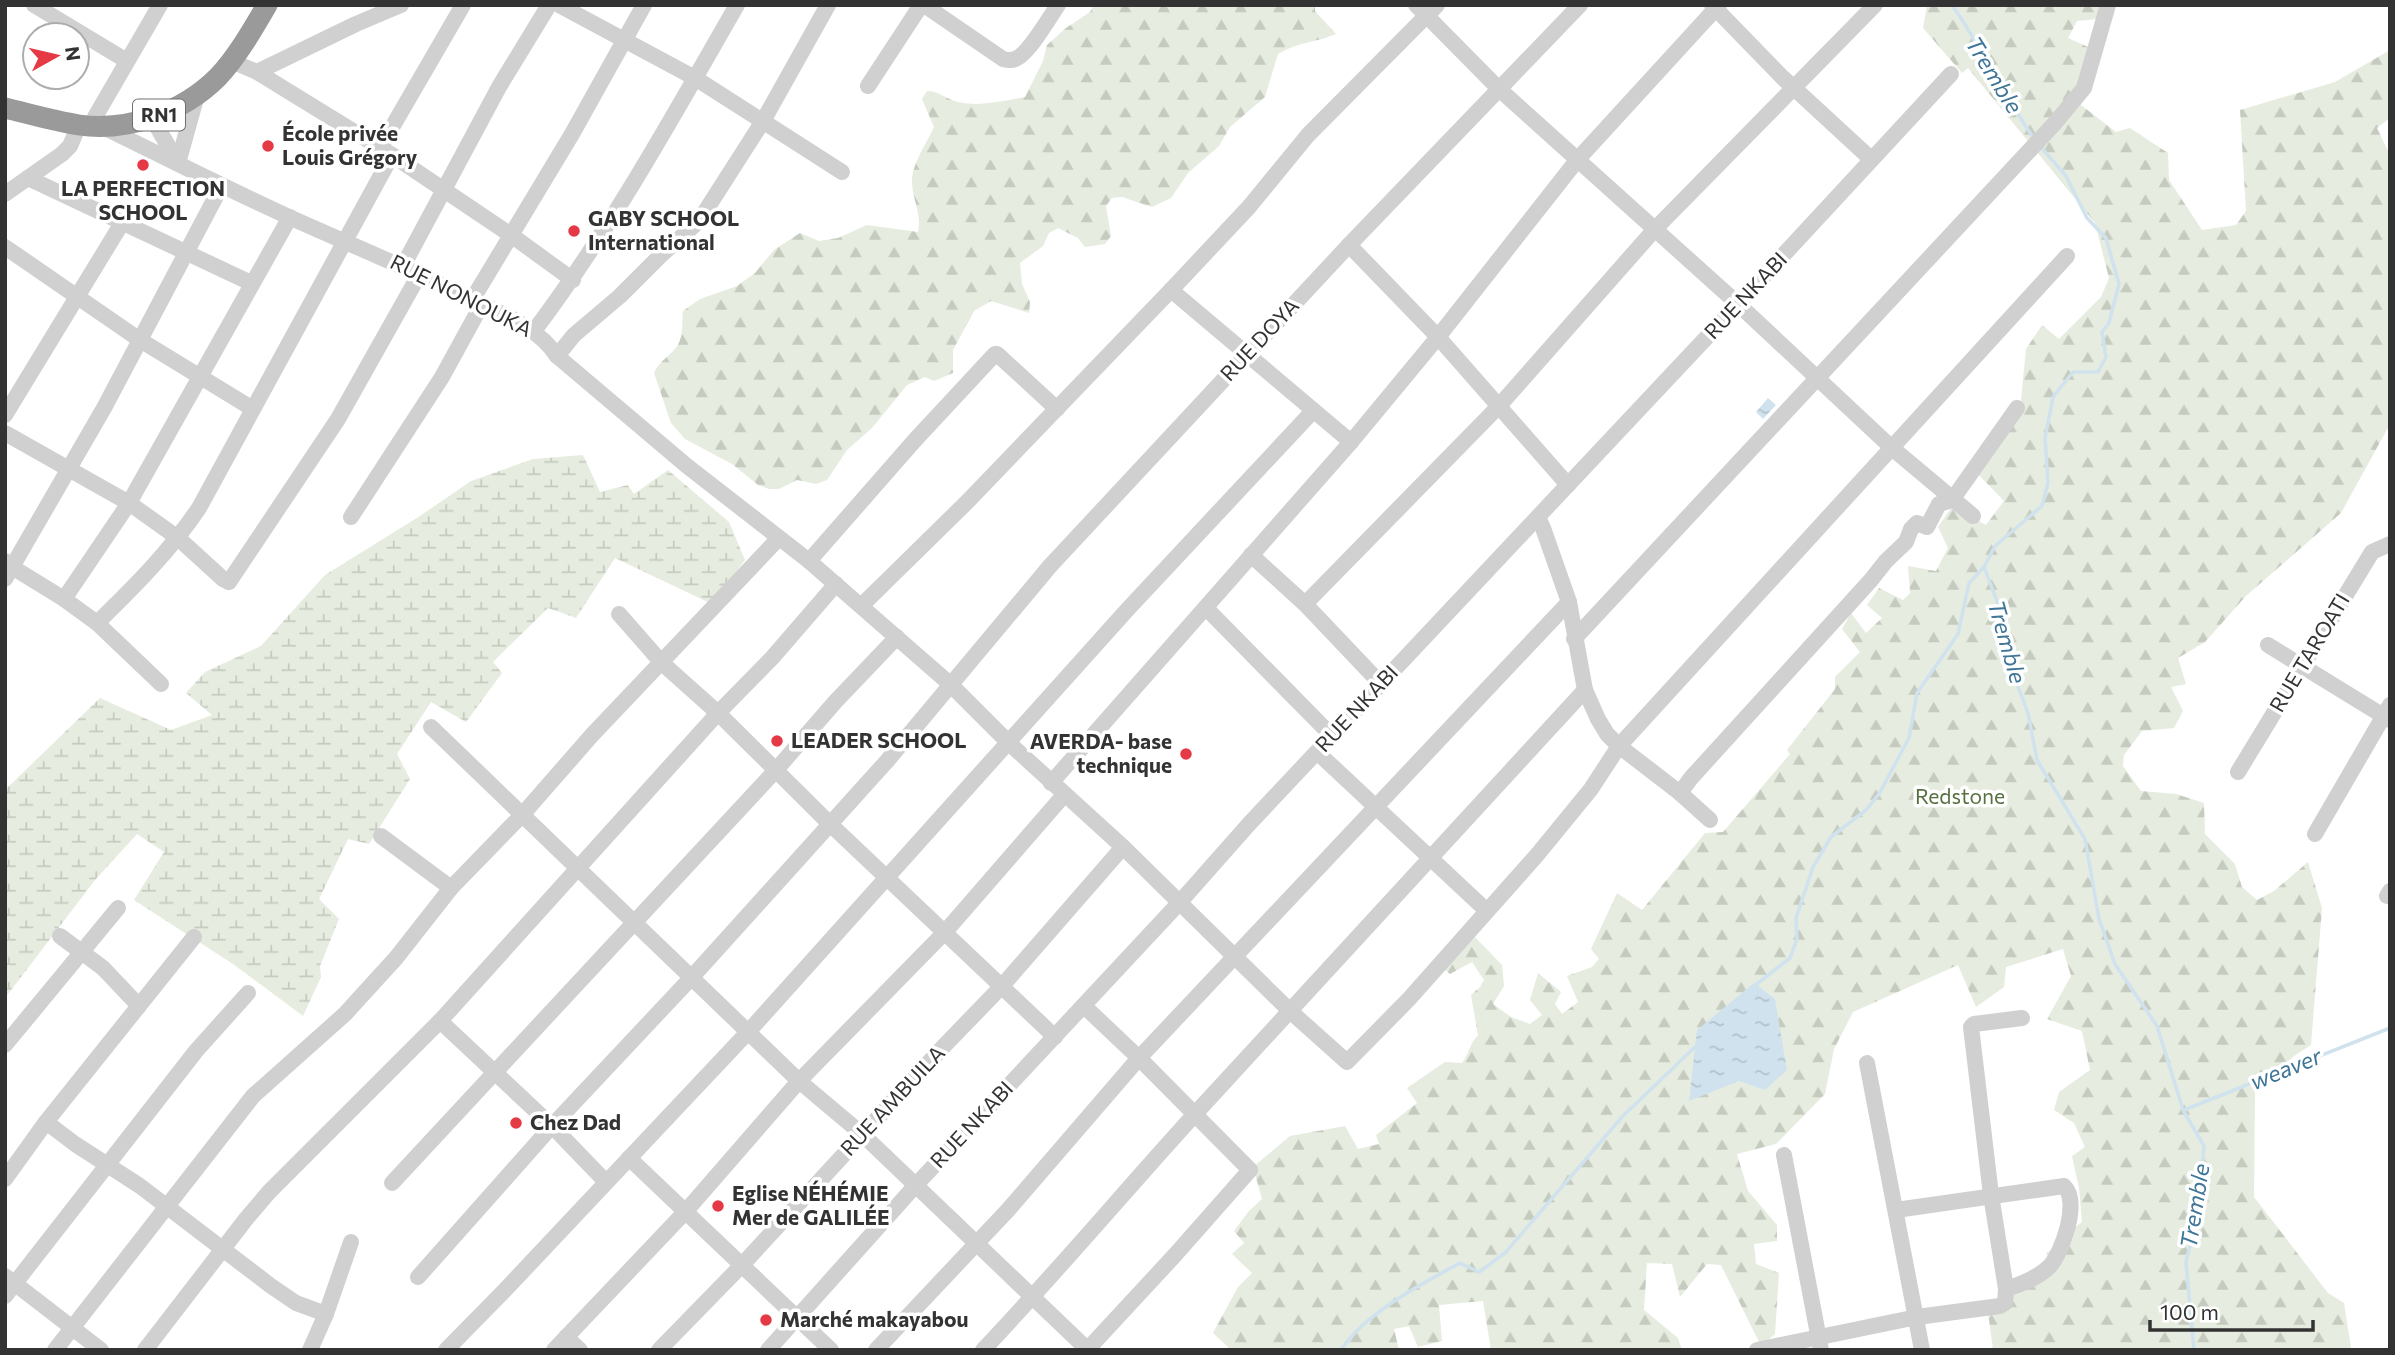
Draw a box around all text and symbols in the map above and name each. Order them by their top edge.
north arrow [21,21,91,91]
water label: Tremble [1960,31,2029,118]
text: N [61,45,86,62]
road number: RN1 [133,99,185,130]
place label: École privée Louis Grégory [282,120,418,169]
marker: École privée Louis Grégory [260,138,276,154]
marker: LA PERFECTION SCHOOL [135,157,151,173]
place label: LA PERFECTION SCHOOL [61,175,225,224]
place label: GABY SCHOOL International [588,205,739,254]
marker: GABY SCHOOL International [566,223,582,239]
street label: RUE NKABI [1698,246,1791,343]
street label: RUE NONOUKA [387,248,537,341]
street label: RUE DOYA [1214,293,1303,385]
street label: RUE TAROATI [2264,588,2354,716]
water label: Tremble [1983,597,2033,687]
street label: RUE NKABI [1309,659,1402,756]
place label: LEADER SCHOOL [791,727,966,752]
place label: AVERDA- base technique [1030,728,1172,777]
marker: LEADER SCHOOL [769,733,785,749]
marker: AVERDA- base technique [1178,746,1194,762]
park label: Redstone [1915,783,2005,808]
street label: RUE AMBUILA [835,1040,949,1160]
water label: weaver [2246,1041,2326,1095]
street label: RUE NKABI [924,1075,1017,1172]
place label: Chez Dad [530,1109,621,1134]
marker: Chez Dad [508,1115,524,1131]
water label: Tremble [2174,1161,2215,1250]
place label: Eglise NÉHÉMIE Mer de GALILÉE [732,1180,890,1229]
marker: Eglise NÉHÉMIE Mer de GALILÉE [710,1198,726,1214]
scale bar [2150,1288,2313,1332]
text: 100 m [2160,1299,2219,1324]
place label: Marché makayabou [780,1306,968,1331]
marker: Marché makayabou [758,1312,774,1328]

